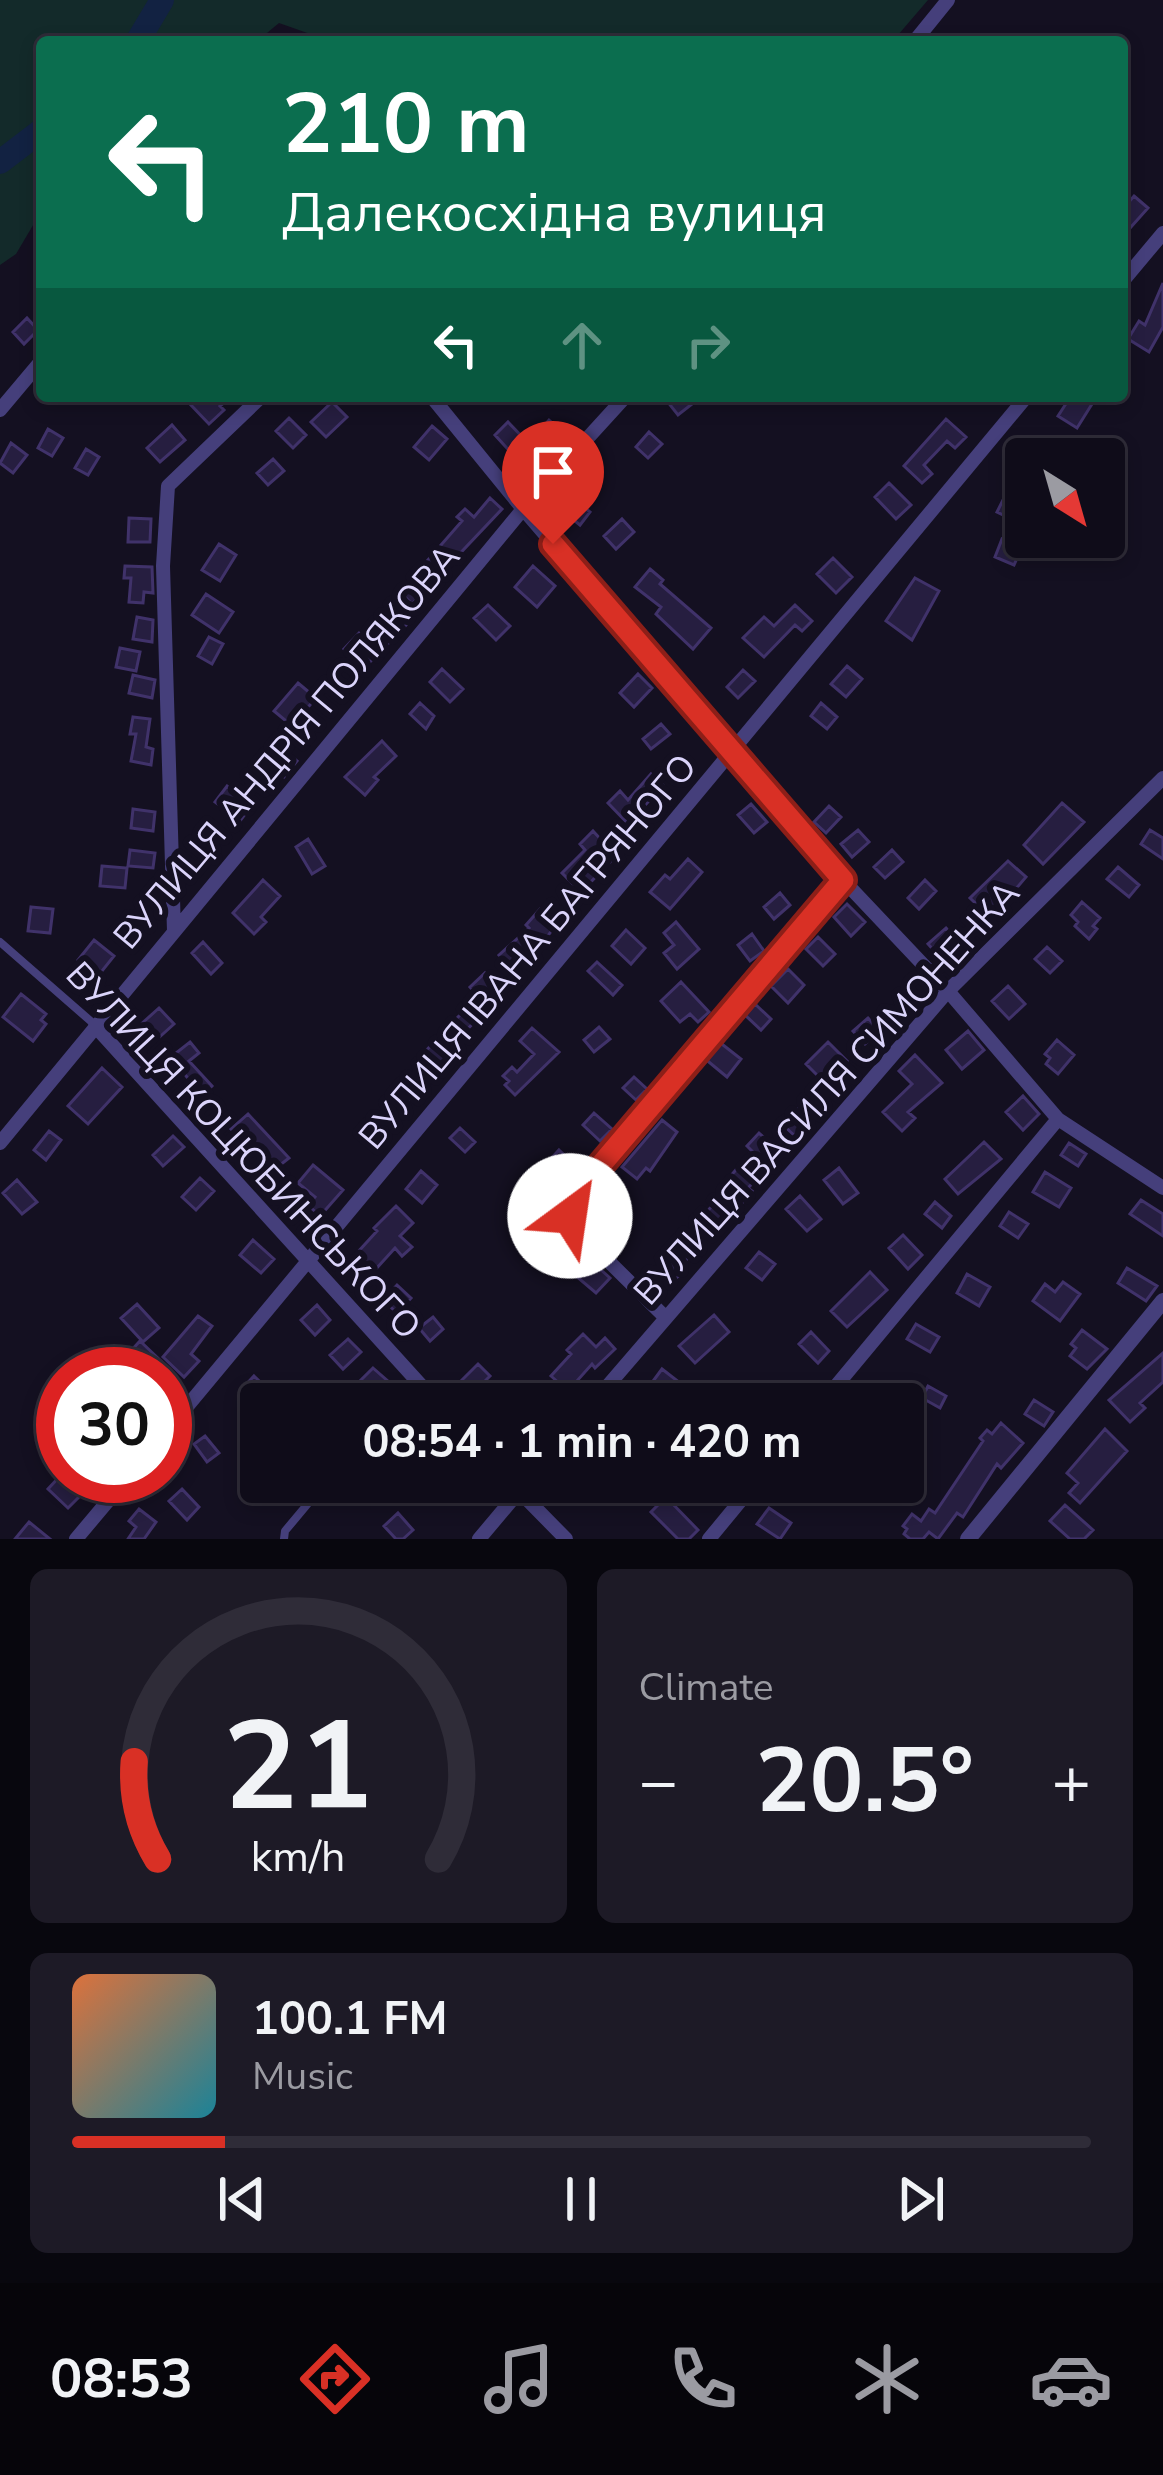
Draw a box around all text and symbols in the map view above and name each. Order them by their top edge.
text: 210 m [282,67,530,182]
icon: left [84,84,240,240]
text: Далекосхідна вулиця [282,176,827,250]
icon: left [423,312,489,378]
icon: ahead [549,312,615,378]
icon: right [675,312,741,378]
pin [502,421,604,544]
north arrow [1005,438,1125,558]
map controls [1005,438,1125,558]
icon: arrive [520,439,586,505]
street label: ВУЛИЦЯ АНДРІЯ ПОЛЯКОВА [103,534,471,960]
street label: ВУЛИЦЯ ІВАНА БАГРЯНОГО [348,744,708,1160]
street label: ВУЛИЦЯ ВАСИЛЯ СИМОНЕНКА [623,870,1031,1316]
street label: ВУЛИЦЯ КОЦЮБИНСЬКОГО [55,951,431,1351]
position arrow [507,1153,633,1279]
speed limit sign: 30 [36,1347,192,1503]
text: 08:54 · 1 min · 420 m [362,1412,802,1473]
text: Climate [639,1661,774,1714]
text: 21 [223,1682,373,1852]
text: 20.5° [756,1720,974,1843]
text: − [639,1737,678,1827]
text: + [1051,1737,1091,1827]
text: km/h [251,1828,346,1886]
text: 100.1 FM [252,1989,448,2050]
text: Music [252,2050,353,2103]
icon: previous [209,2166,275,2232]
icon: pause [548,2166,614,2232]
icon: next [888,2166,954,2232]
icon: directions [293,2337,377,2421]
icon: music [477,2337,561,2421]
icon: phone [661,2337,745,2421]
icon: climate [845,2337,929,2421]
icon: car [1029,2337,1113,2421]
text: 08:53 [50,2342,193,2416]

